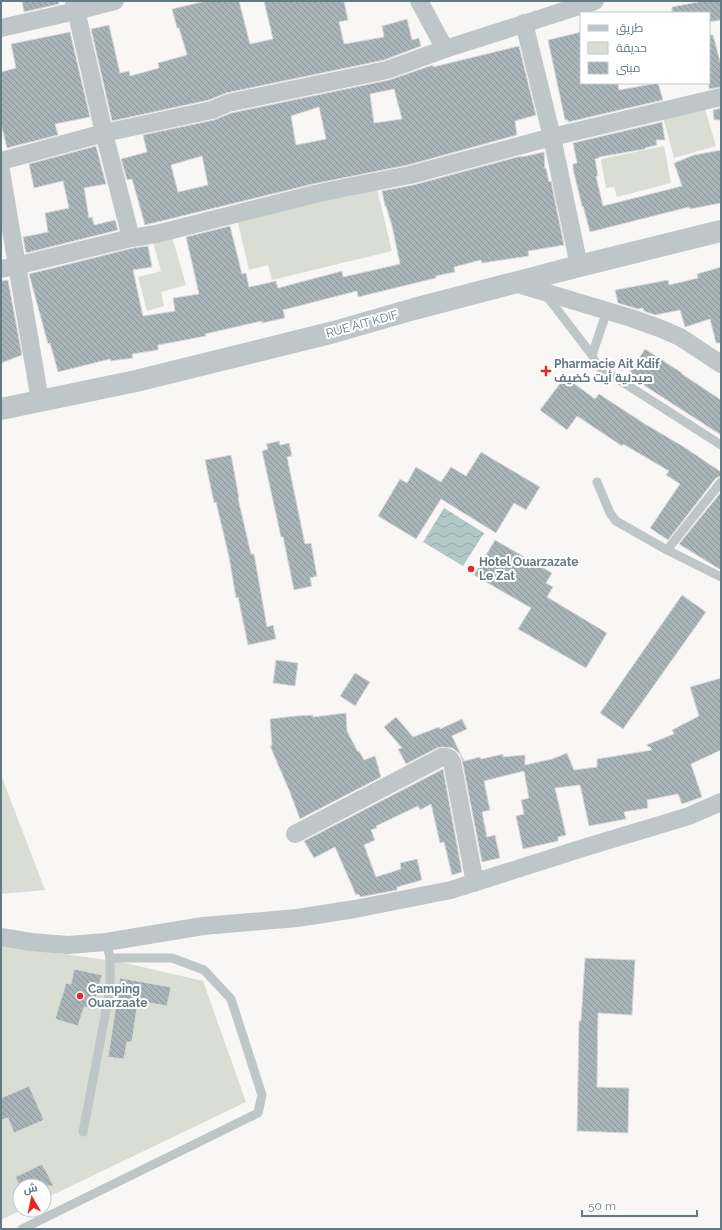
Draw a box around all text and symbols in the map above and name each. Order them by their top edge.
legend [580,12,710,84]
text: طريق [616,21,644,35]
text: حديقة [616,41,647,55]
text: مبنى [616,61,641,75]
street label: RUE AIT KDIF [324,308,400,340]
place label: Pharmacie Ait Kdif صيدلية أيت كضيف [554,357,660,385]
marker: Pharmacie Ait Kdif صيدلية أيت كضيف [541,366,551,376]
place label: Hotel Ouarzazate Le Zat [479,555,578,583]
marker: Hotel Ouarzazate Le Zat [466,564,476,574]
place label: Camping Ouarzaate [88,982,147,1010]
marker: Camping Ouarzaate [75,991,85,1001]
north arrow [12,1178,52,1218]
text: ش [23,1181,39,1196]
scale bar [582,1192,697,1218]
text: 50 m [588,1199,616,1213]

